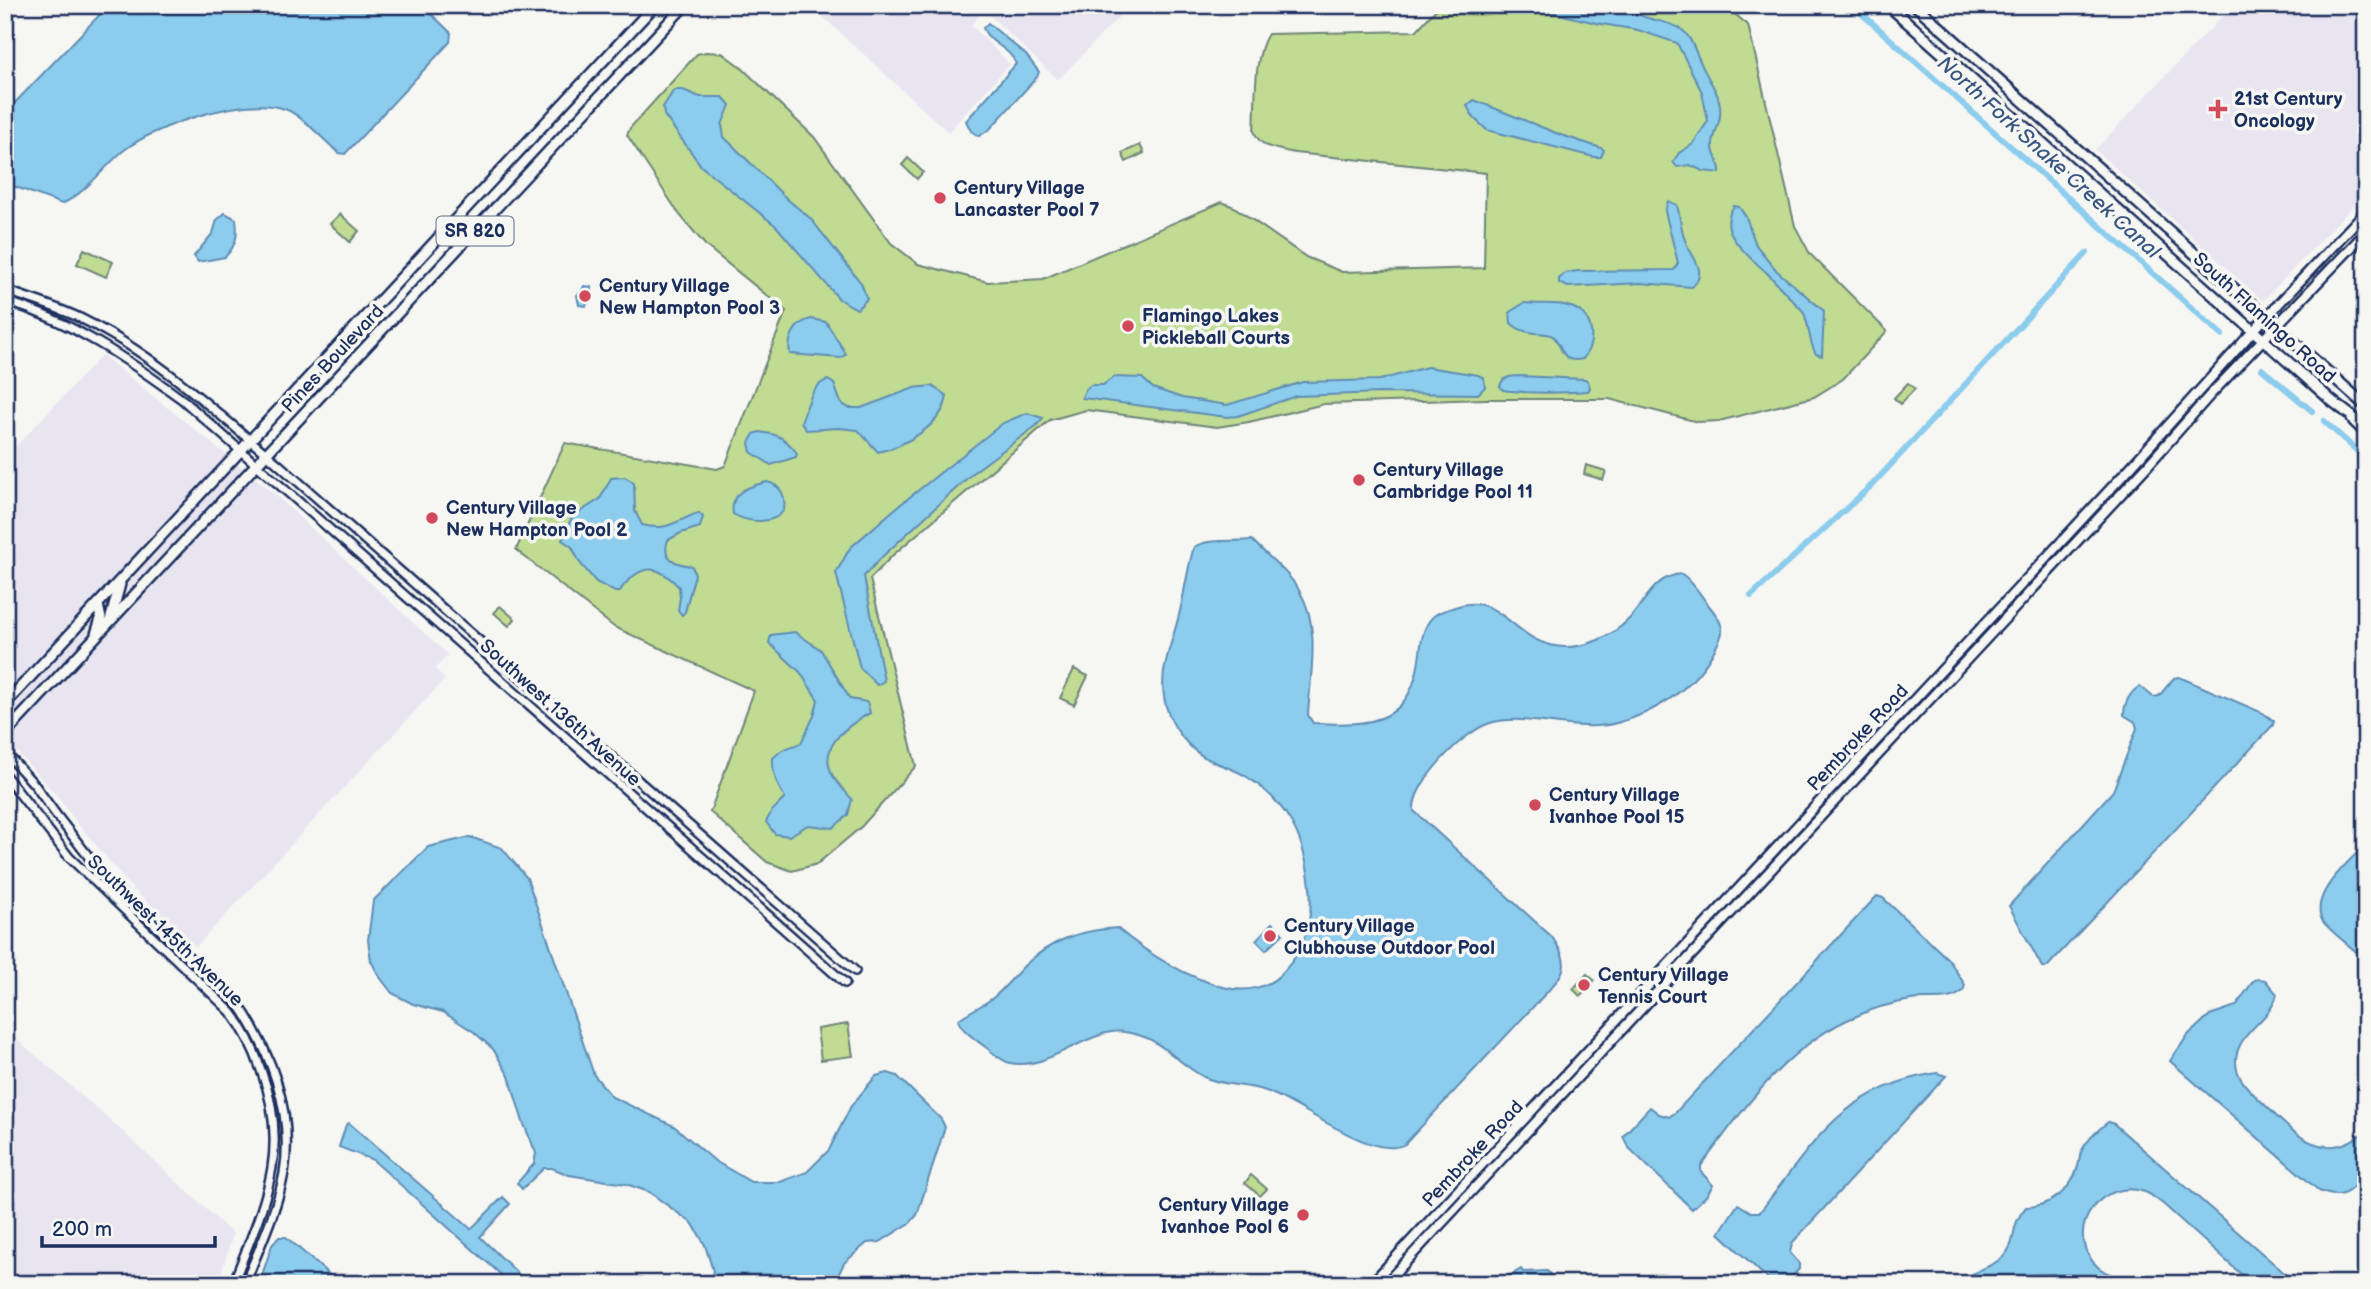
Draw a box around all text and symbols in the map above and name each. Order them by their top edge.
water label: North Fork Snake Creek Canal [1932,51,2166,265]
place label: 21st Century Oncology [2234,88,2343,133]
marker: 21st Century Oncology [2208,99,2228,119]
place label: Century Village Lancaster Pool 7 [954,177,1100,222]
marker: Century Village Lancaster Pool 7 [932,190,948,206]
road number: SR 820 [436,216,514,246]
street label: South Flamingo Road [2188,248,2340,388]
place label: Century Village New Hampton Pool 3 [599,275,780,320]
marker: Century Village New Hampton Pool 3 [577,288,593,304]
street label: Pines Boulevard [277,300,389,418]
place label: Flamingo Lakes Pickleball Courts [1142,305,1290,350]
marker: Flamingo Lakes Pickleball Courts [1120,318,1136,334]
place label: Century Village Cambridge Pool 11 [1373,459,1533,504]
marker: Century Village Cambridge Pool 11 [1351,472,1367,488]
place label: Century Village New Hampton Pool 2 [446,497,628,542]
marker: Century Village New Hampton Pool 2 [424,510,440,526]
street label: Southwest 136th Avenue [475,635,645,792]
street label: Pembroke Road [1803,680,1913,796]
place label: Century Village Ivanhoe Pool 15 [1549,784,1685,829]
marker: Century Village Ivanhoe Pool 15 [1527,797,1543,813]
street label: Southwest 145th Avenue [82,850,248,1012]
place label: Century Village Clubhouse Outdoor Pool [1284,915,1495,960]
marker: Century Village Clubhouse Outdoor Pool [1262,928,1278,944]
place label: Century Village Tennis Court [1598,964,1729,1009]
marker: Century Village Tennis Court [1576,977,1592,993]
street label: Pembroke Road [1418,1096,1528,1212]
place label: Century Village Ivanhoe Pool 6 [1158,1194,1289,1239]
scale bar [42,1205,215,1249]
marker: Century Village Ivanhoe Pool 6 [1295,1207,1311,1223]
text: 200 m [52,1217,112,1242]

